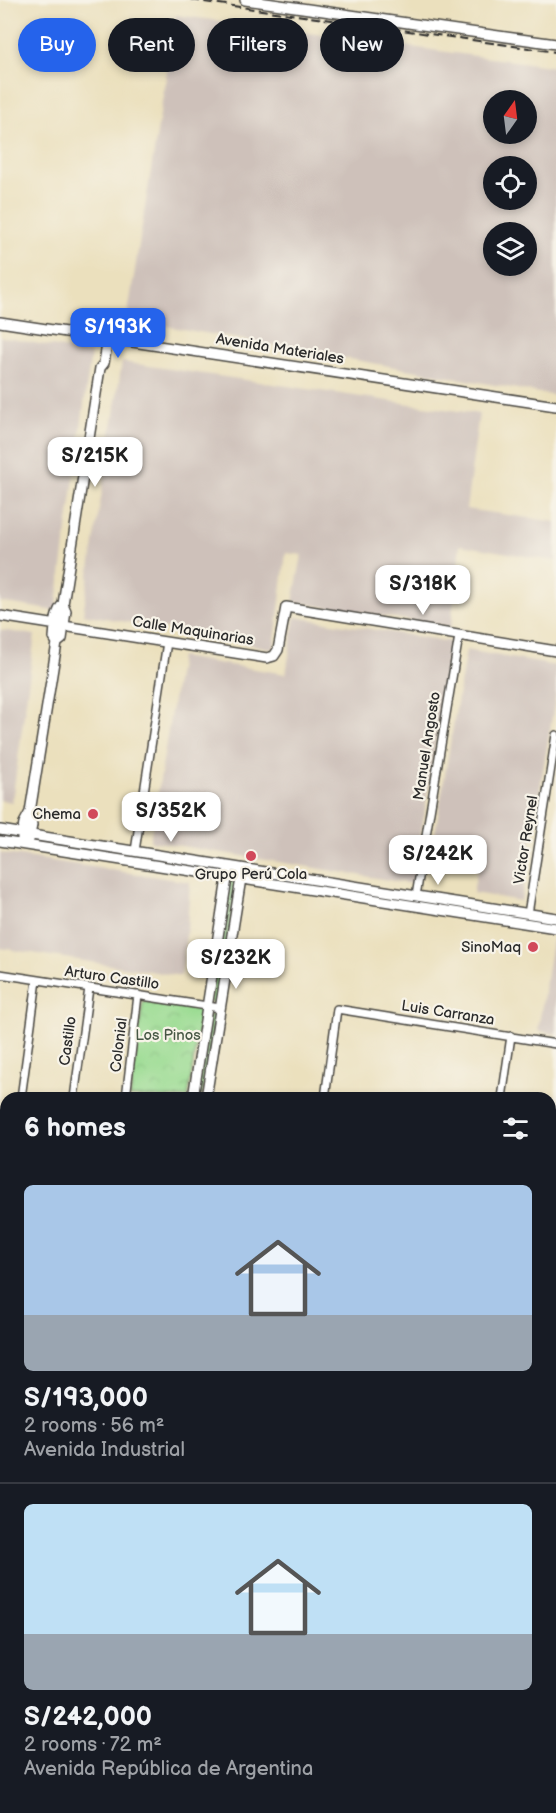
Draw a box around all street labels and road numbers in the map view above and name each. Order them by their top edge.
street label: Avenida Materiales [215,330,346,369]
street label: Calle Maquinarias [131,612,256,650]
street label: Manuel Angosto [409,690,445,802]
street label: Victor Reynel [510,794,542,886]
street label: Arturo Castillo [64,962,160,994]
street label: Luis Carranza [400,996,496,1030]
street label: Castillo [55,1015,81,1067]
street label: Colonial [106,1017,132,1073]

